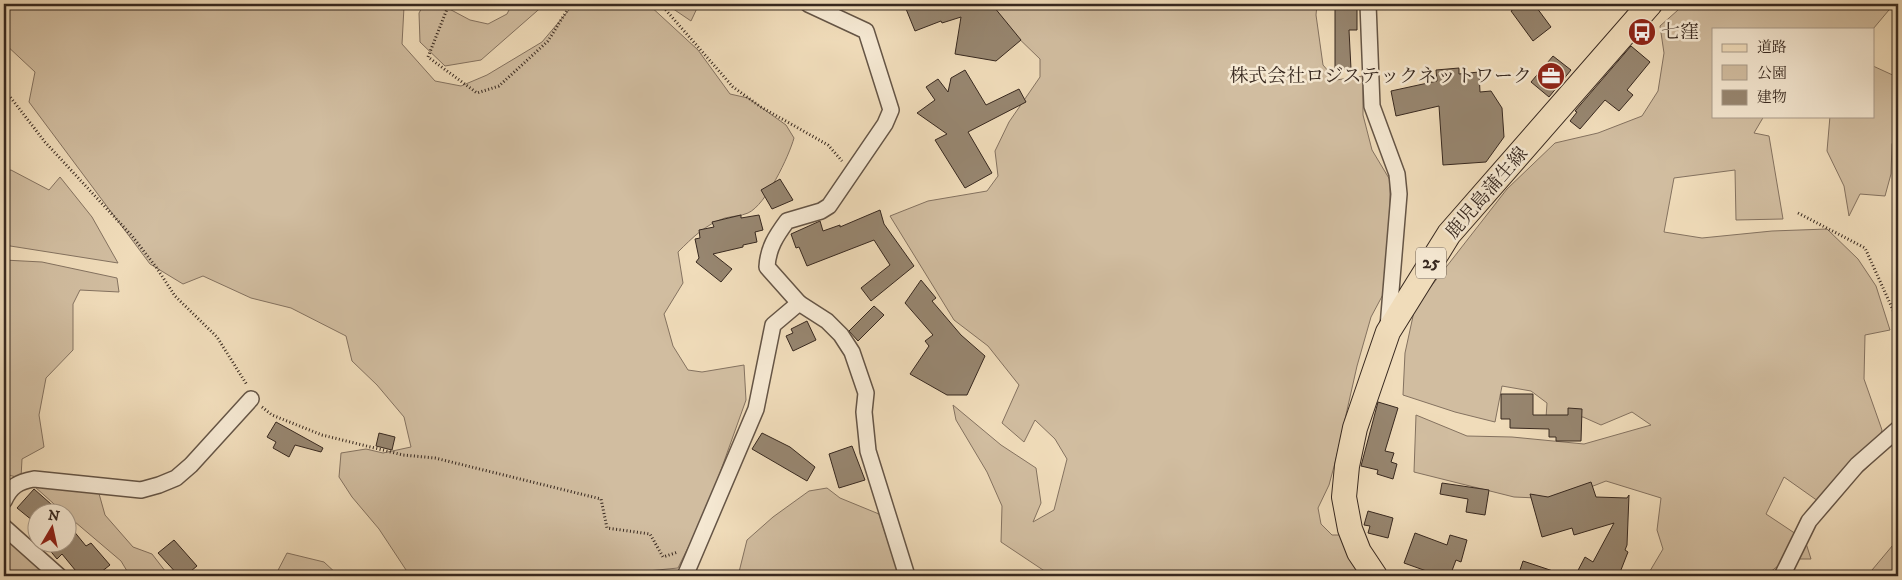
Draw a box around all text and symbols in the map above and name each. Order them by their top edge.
bus stop icon: 七窪 [1627,17,1657,47]
place label: 七窪 [1661,21,1699,44]
legend [1712,28,1874,118]
text: 道路 [1757,38,1787,57]
office icon: 株式会社ロジステックネットワーク [1536,61,1566,91]
text: 公園 [1757,64,1787,83]
place label: 株式会社ロジステックネットワーク [1229,65,1532,88]
text: 建物 [1757,88,1787,107]
street label: 鹿児島蒲生線 [1441,142,1533,244]
road number: 25 [1416,248,1446,278]
north arrow [28,502,78,552]
text: N [47,506,61,526]

